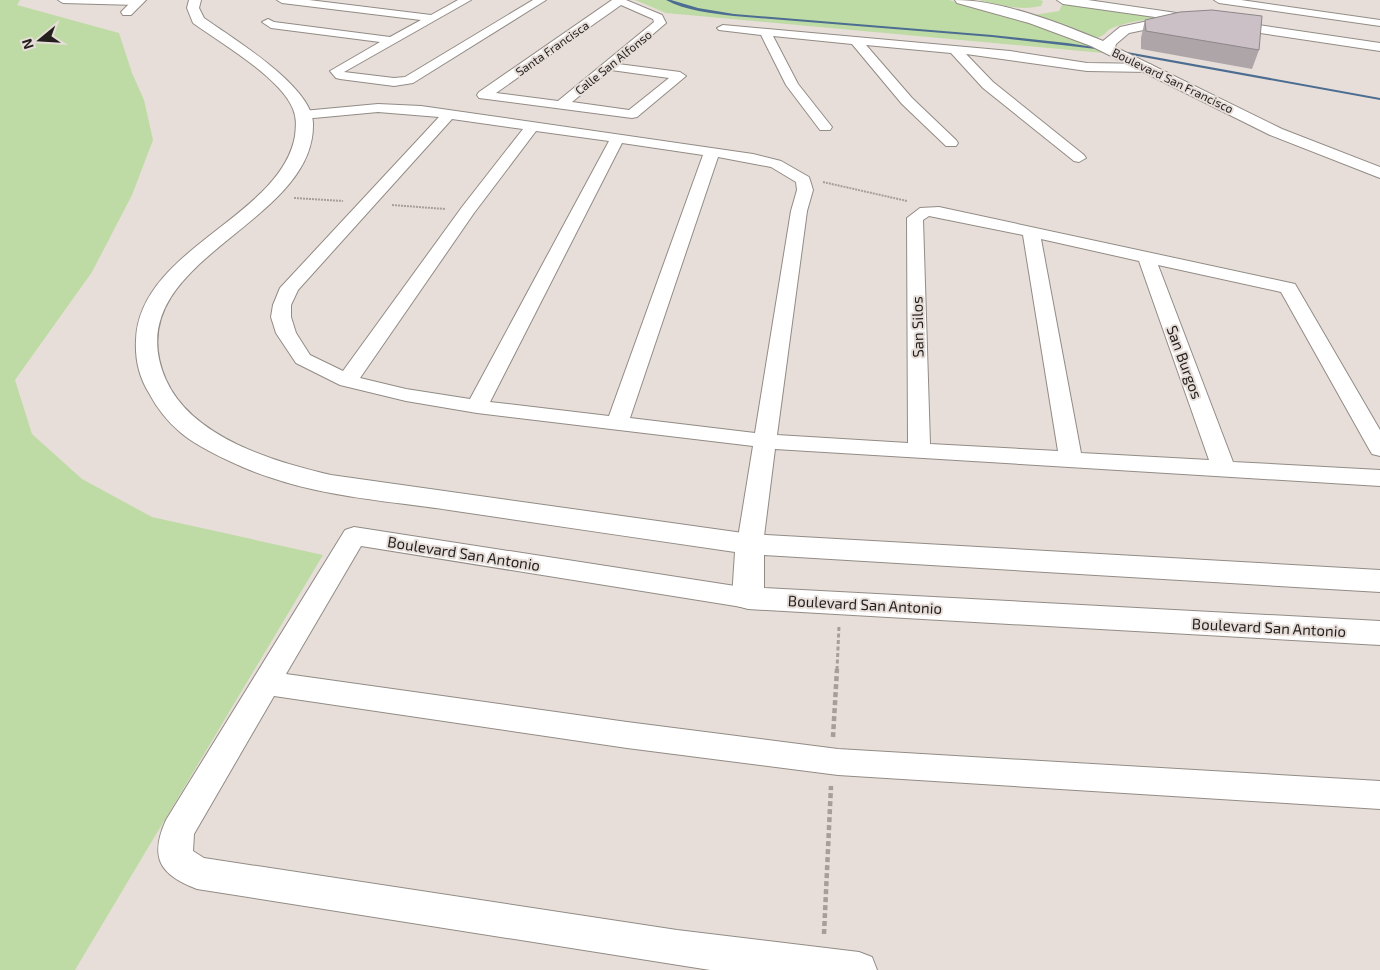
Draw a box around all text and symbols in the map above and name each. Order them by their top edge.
north arrow [15,15,65,65]
street label: Santa Francisca [513,18,591,78]
street label: Calle San Alfonso [572,27,654,97]
text: N [18,37,37,52]
street label: Boulevard San Francisco [1110,44,1236,116]
street label: San Silos [907,296,927,358]
street label: San Burgos [1163,323,1207,401]
street label: Boulevard San Antonio [386,532,542,574]
street label: Boulevard San Antonio [787,591,943,617]
street label: Boulevard San Antonio [1191,614,1347,640]

